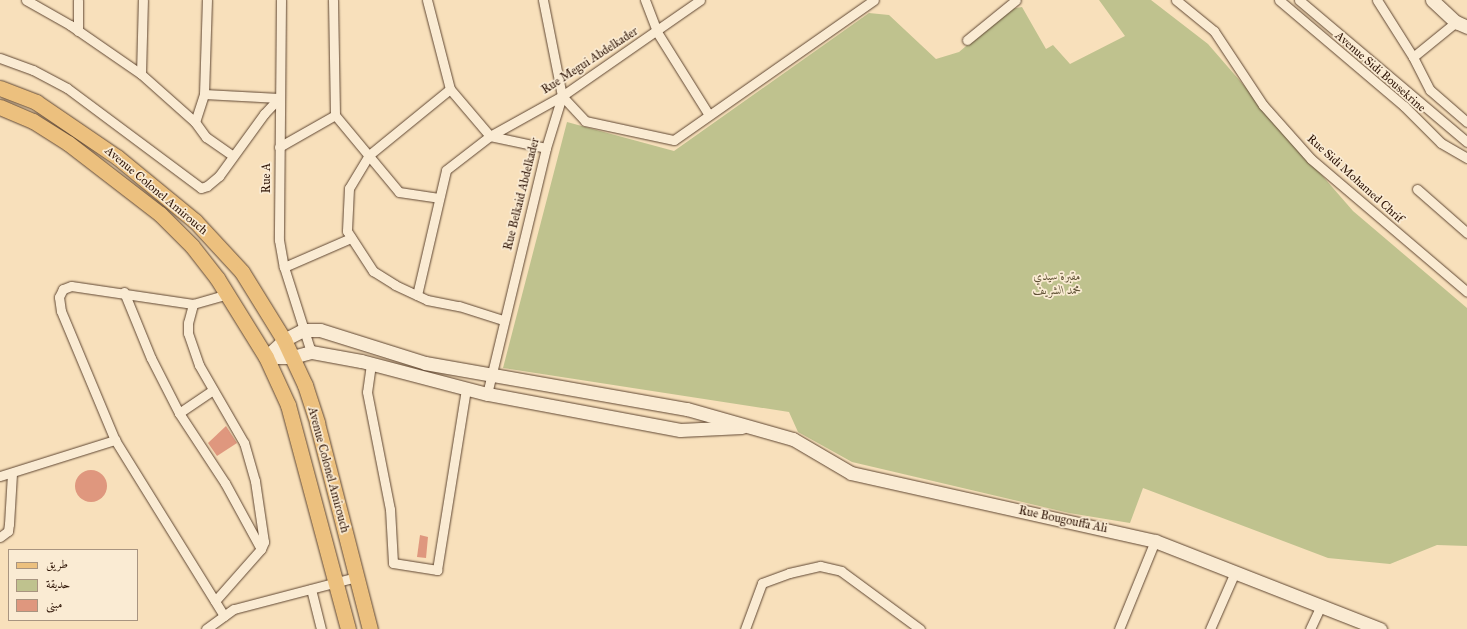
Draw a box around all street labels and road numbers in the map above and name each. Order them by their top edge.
street label: Rue Megui Abdelkader [539,24,641,98]
street label: Avenue Sidi Bousekrine [1332,29,1428,115]
street label: Rue Sidi Mohamed Chrif [1304,132,1406,226]
street label: Rue Belkaid Abdelkader [501,136,543,252]
street label: Avenue Colonel Amirouch [102,144,210,238]
street label: Rue A [260,163,274,193]
street label: Avenue Colonel Amirouch [304,405,352,535]
street label: Rue Bougouffa Ali [1017,504,1109,536]

